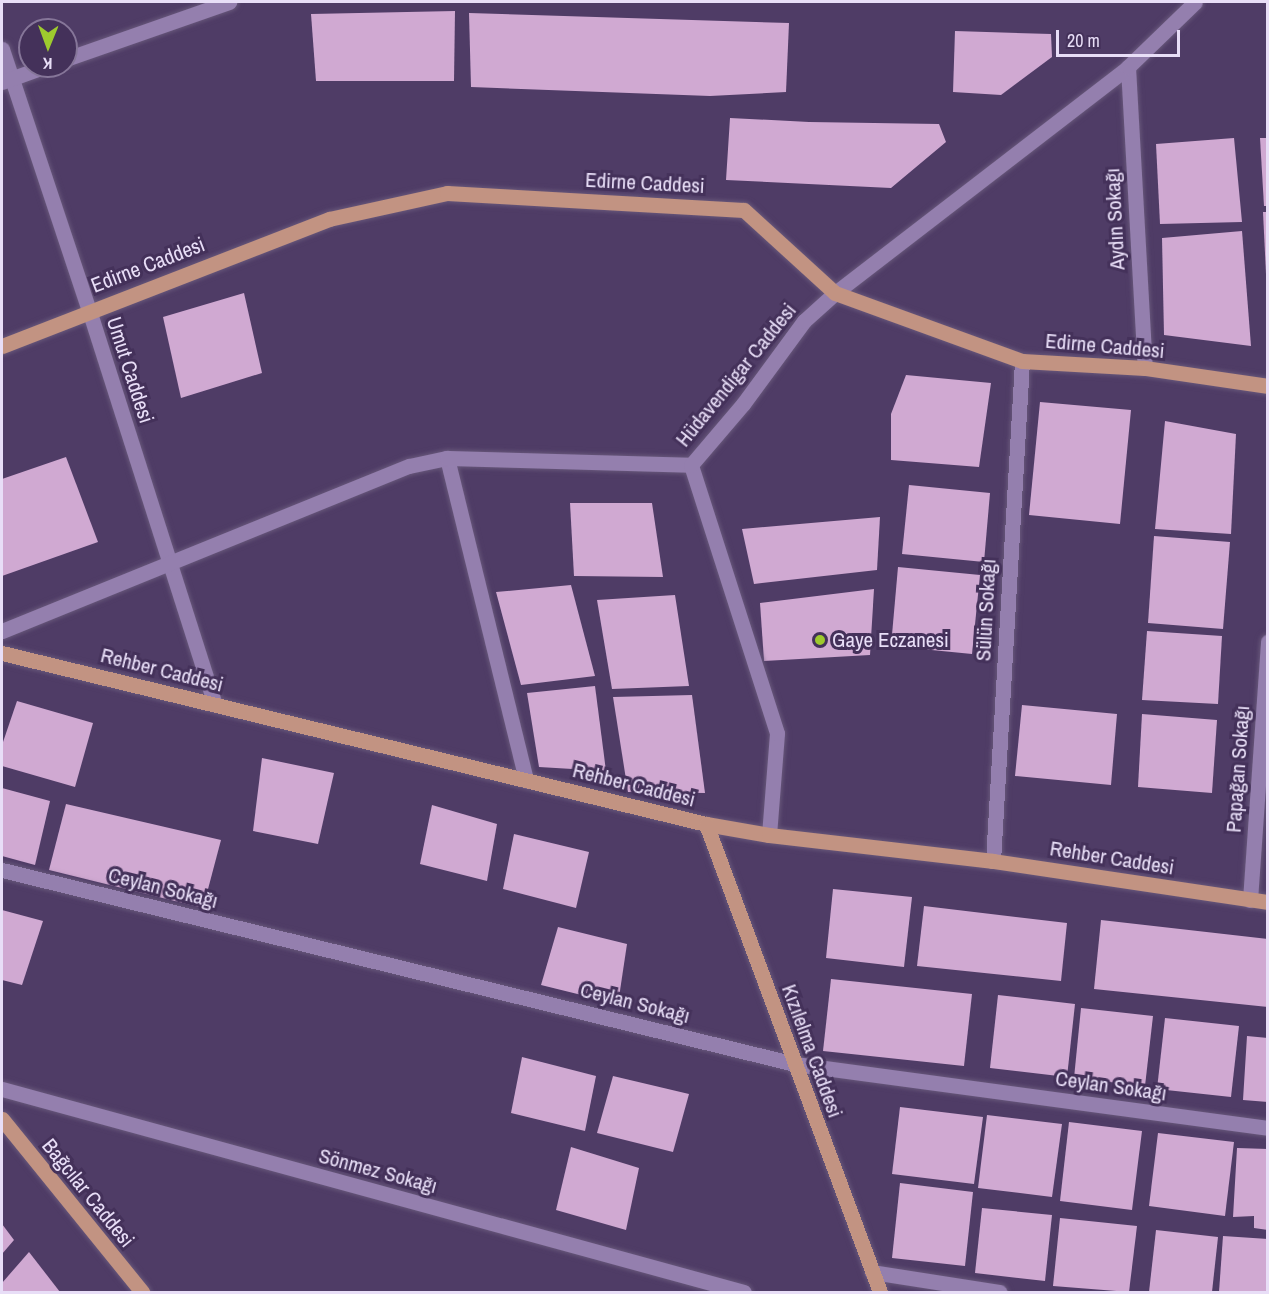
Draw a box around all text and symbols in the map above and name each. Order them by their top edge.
north arrow [18,18,78,78]
scale bar [1059,18,1184,56]
text: 20 m [1067,28,1100,53]
text: K [43,53,53,75]
street label: Edirne Caddesi [585,167,705,199]
street label: Aydın Sokağı [1100,167,1130,271]
street label: Edirne Caddesi [88,232,208,298]
street label: Hüdavendigar Caddesi [670,298,802,452]
street label: Umut Caddesi [101,314,159,426]
street label: Edirne Caddesi [1044,328,1166,364]
street label: Sülün Sokağı [971,558,1001,662]
place label: Gaye Eczanesi [832,627,949,653]
marker: Gaye Eczanesi [813,633,827,647]
street label: Rehber Caddesi [98,643,226,697]
street label: Papağan Sokağı [1221,705,1255,833]
street label: Rehber Caddesi [570,758,698,812]
street label: Rehber Caddesi [1048,836,1176,880]
street label: Ceylan Sokağı [106,862,220,914]
street label: Ceylan Sokağı [578,977,692,1029]
street label: Kızılelma Caddesi [776,981,848,1121]
street label: Ceylan Sokağı [1054,1066,1168,1106]
street label: Bağcılar Caddesi [37,1134,139,1252]
street label: Sönmez Sokağı [316,1143,440,1199]

